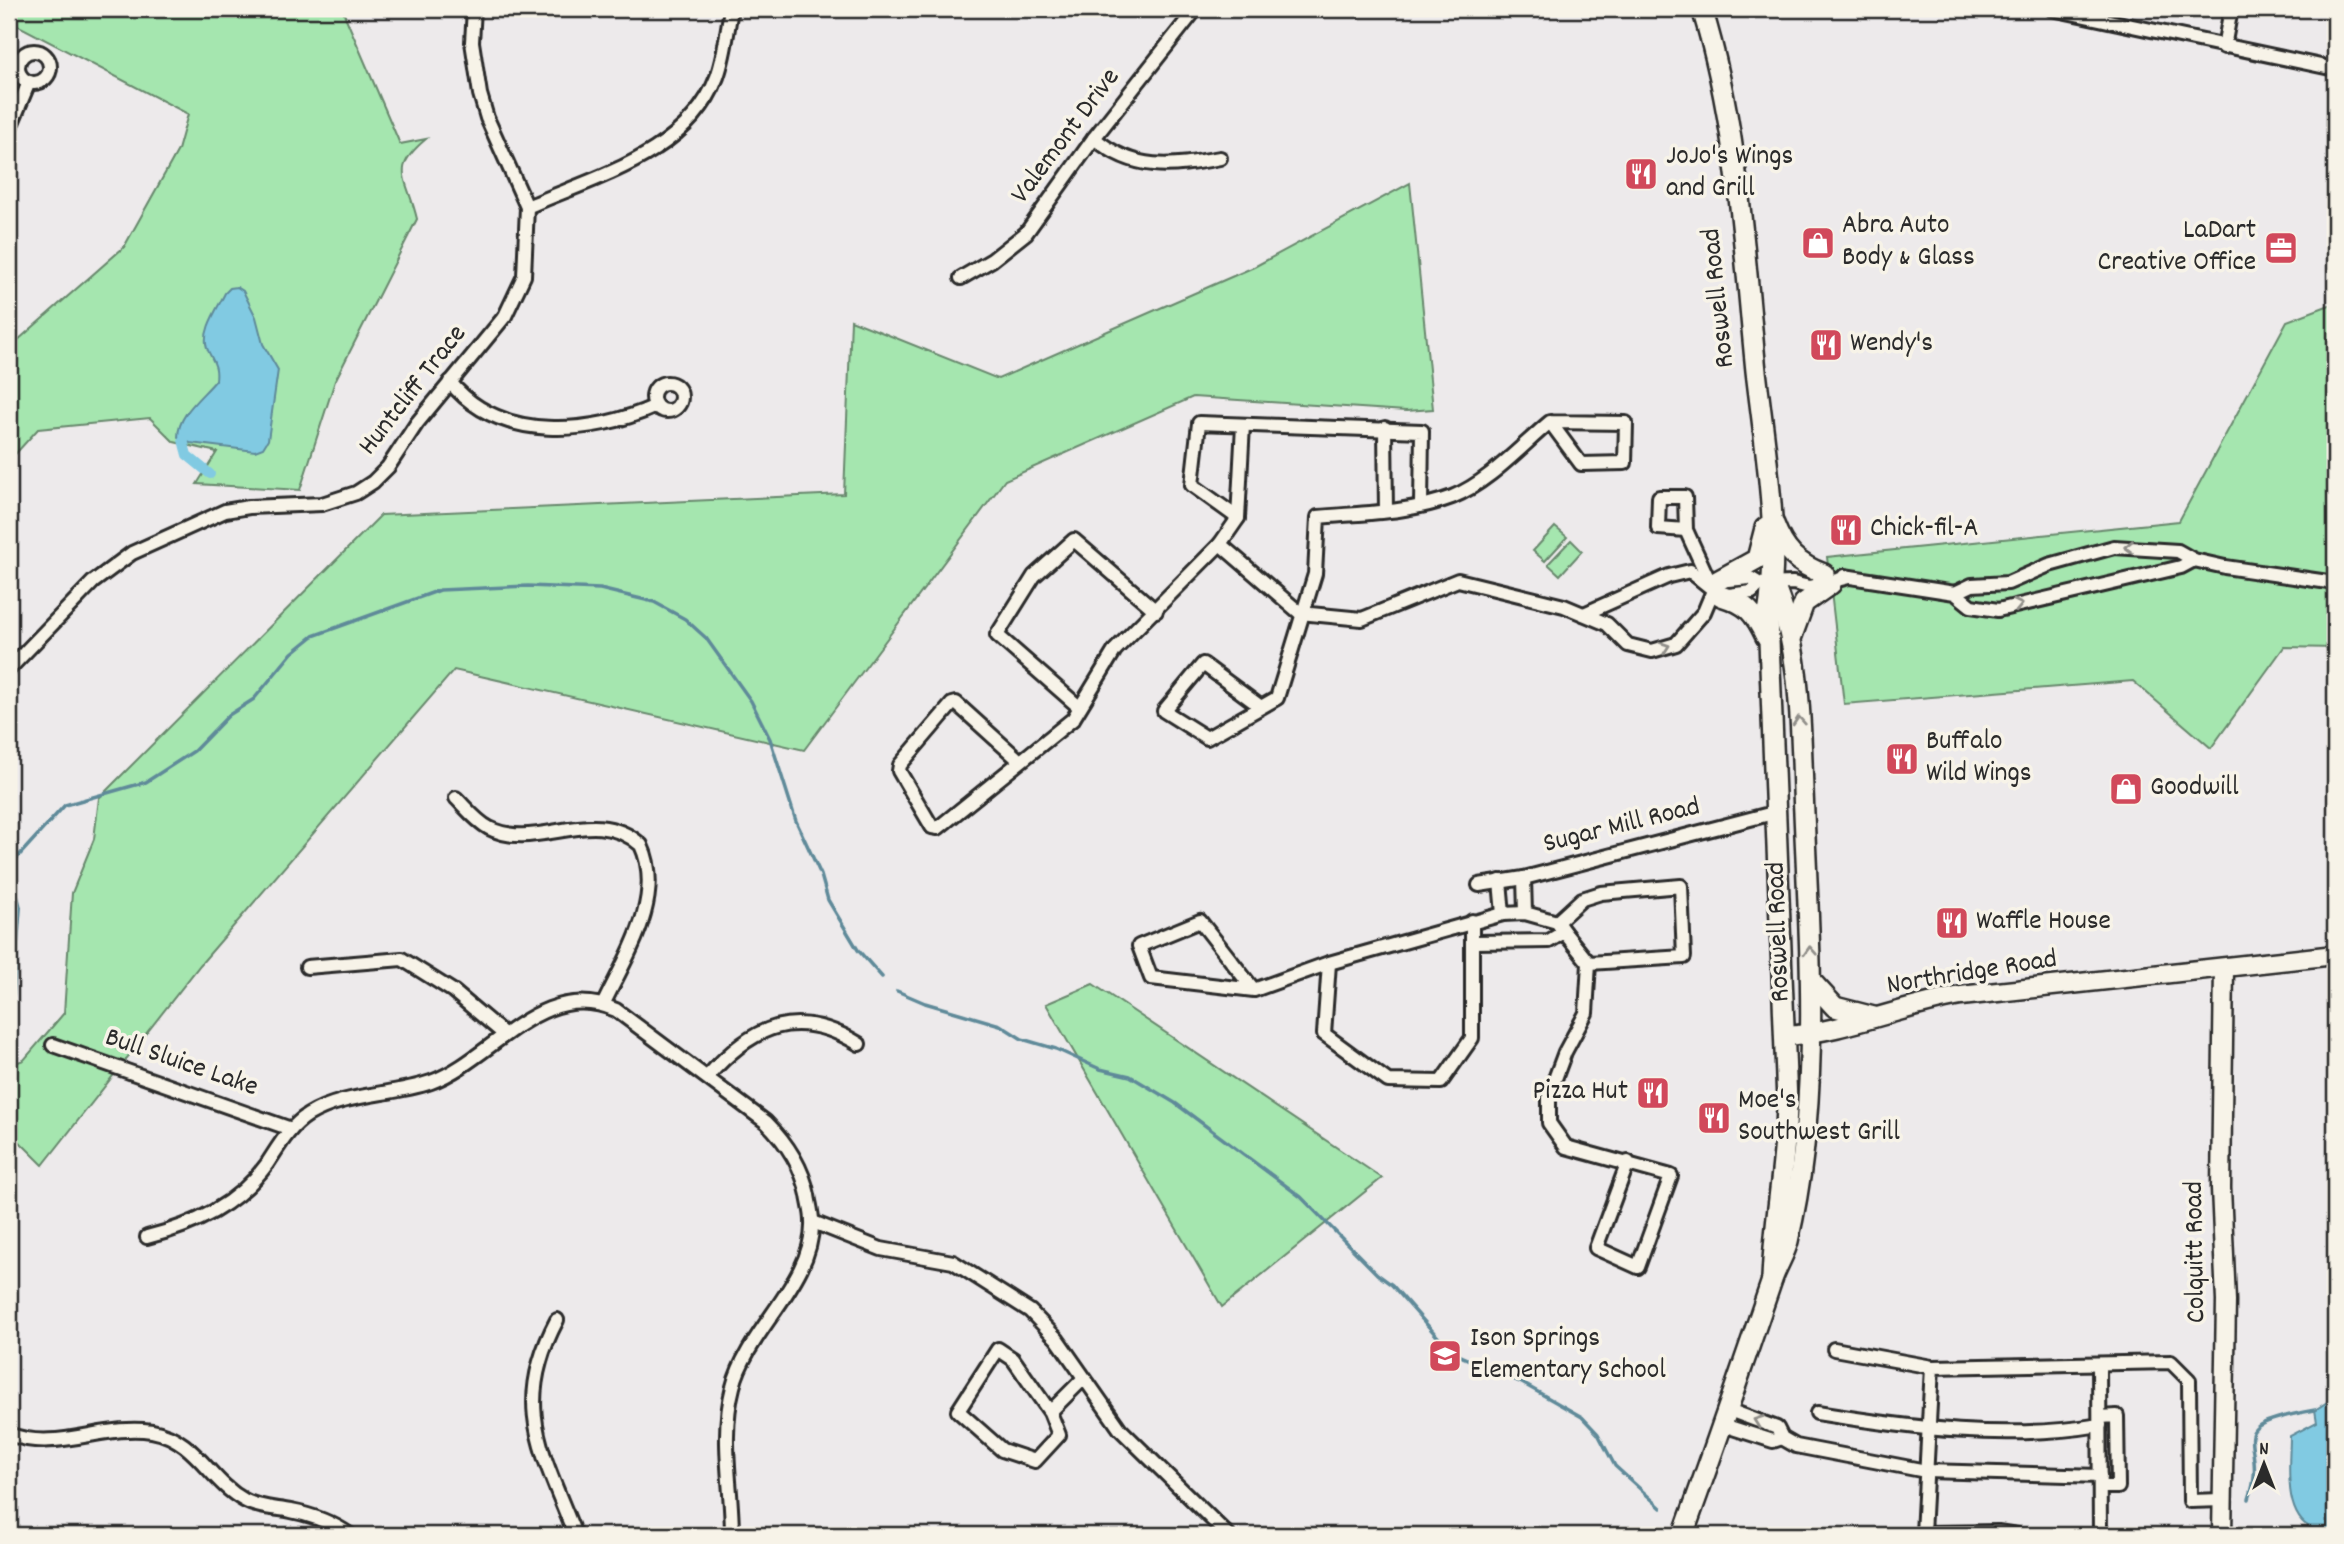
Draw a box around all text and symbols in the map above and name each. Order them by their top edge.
street label: Valemont Drive [1003,61,1131,213]
place label: JoJo's Wings and Grill [1666,138,1793,210]
restaurant icon: JoJo's Wings and Grill [1622,155,1660,193]
place label: Abra Auto Body & Glass [1842,207,1975,279]
place label: LaDart Creative Office [2098,212,2256,284]
shop icon: Abra Auto Body & Glass [1799,224,1837,262]
street label: Roswell Road [1693,226,1747,370]
office icon: LaDart Creative Office [2262,229,2300,267]
street label: Huntcliff Trace [350,317,478,465]
place label: Wendy's [1850,325,1933,365]
restaurant icon: Wendy's [1807,326,1845,364]
place label: Chick-fil-A [1870,510,1979,550]
restaurant icon: Chick-fil-A [1827,511,1865,549]
one-way arrow [2123,539,2133,555]
one-way arrow [2011,599,2023,613]
one-way arrow [1659,640,1671,655]
one-way arrow [1792,715,1807,726]
place label: Buffalo Wild Wings [1926,723,2032,795]
restaurant icon: Buffalo Wild Wings [1883,740,1921,778]
place label: Goodwill [2150,769,2239,809]
shop icon: Goodwill [2107,770,2145,808]
street label: Sugar Mill Road [1539,788,1705,866]
street label: Roswell Road [1758,861,1802,1003]
place label: Waffle House [1976,903,2111,943]
restaurant icon: Waffle House [1933,904,1971,942]
street label: Northridge Road [1884,941,2060,1007]
one-way arrow [1803,945,1818,956]
street label: Bull Sluice Lake [99,1019,263,1109]
place label: Pizza Hut [1533,1073,1628,1113]
restaurant icon: Pizza Hut [1634,1074,1672,1112]
place label: Moe's Southwest Grill [1738,1082,1900,1154]
restaurant icon: Moe's Southwest Grill [1695,1099,1733,1137]
street label: Colquitt Road [2176,1181,2218,1323]
place label: Ison Springs Elementary School [1470,1320,1666,1392]
school or university icon: Ison Springs Elementary School [1426,1337,1464,1375]
one-way arrow [1753,1415,1765,1429]
north arrow [2228,1428,2298,1498]
text: N [2259,1437,2269,1464]

